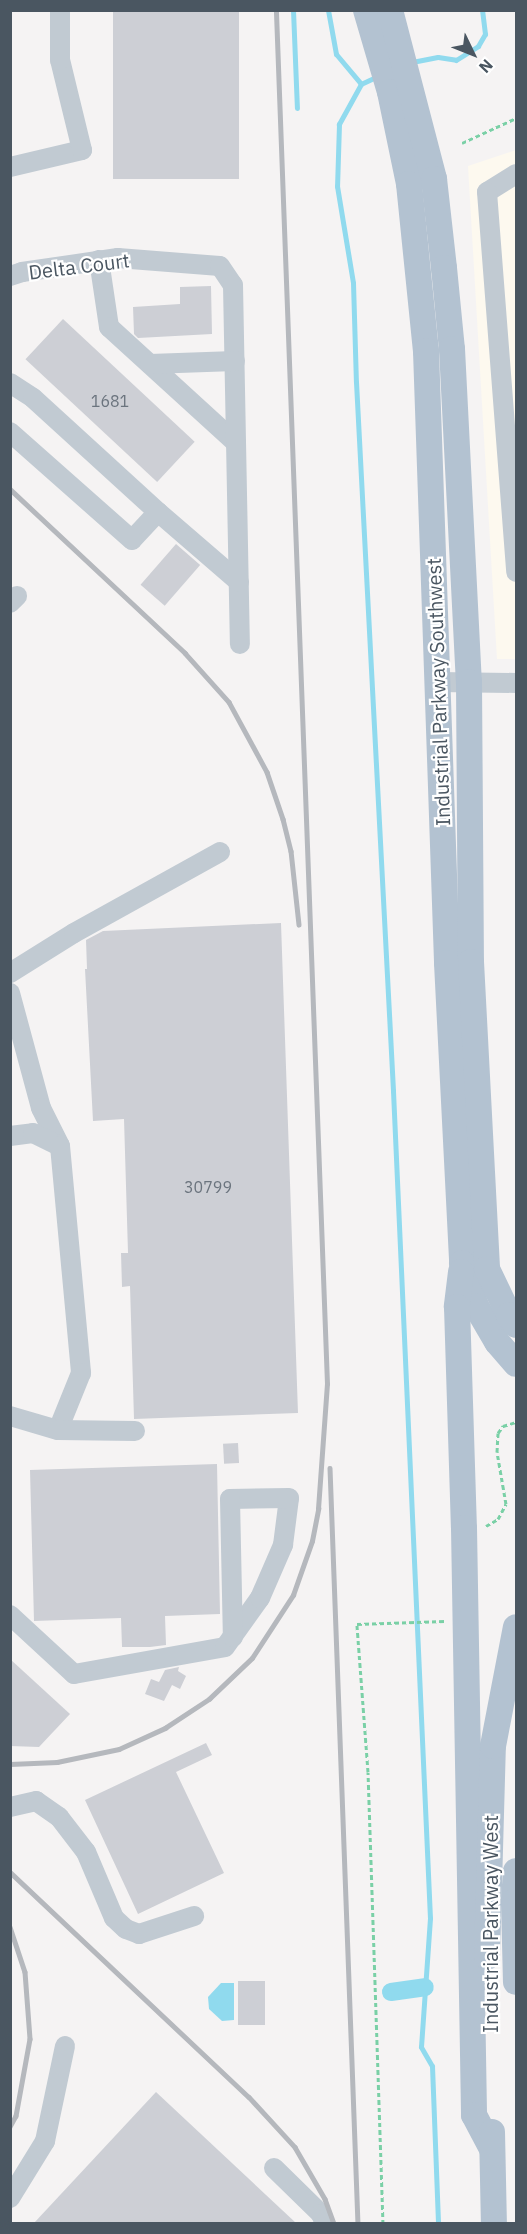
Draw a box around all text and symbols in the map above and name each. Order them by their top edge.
north arrow [443,24,503,84]
text: N [475,55,497,77]
street label: Delta Court [27,248,131,284]
house number: 1681 [91,391,129,411]
street label: Industrial Parkway Southwest [421,557,455,827]
house number: 30799 [184,1177,232,1197]
street label: Industrial Parkway West [478,1815,502,2033]

